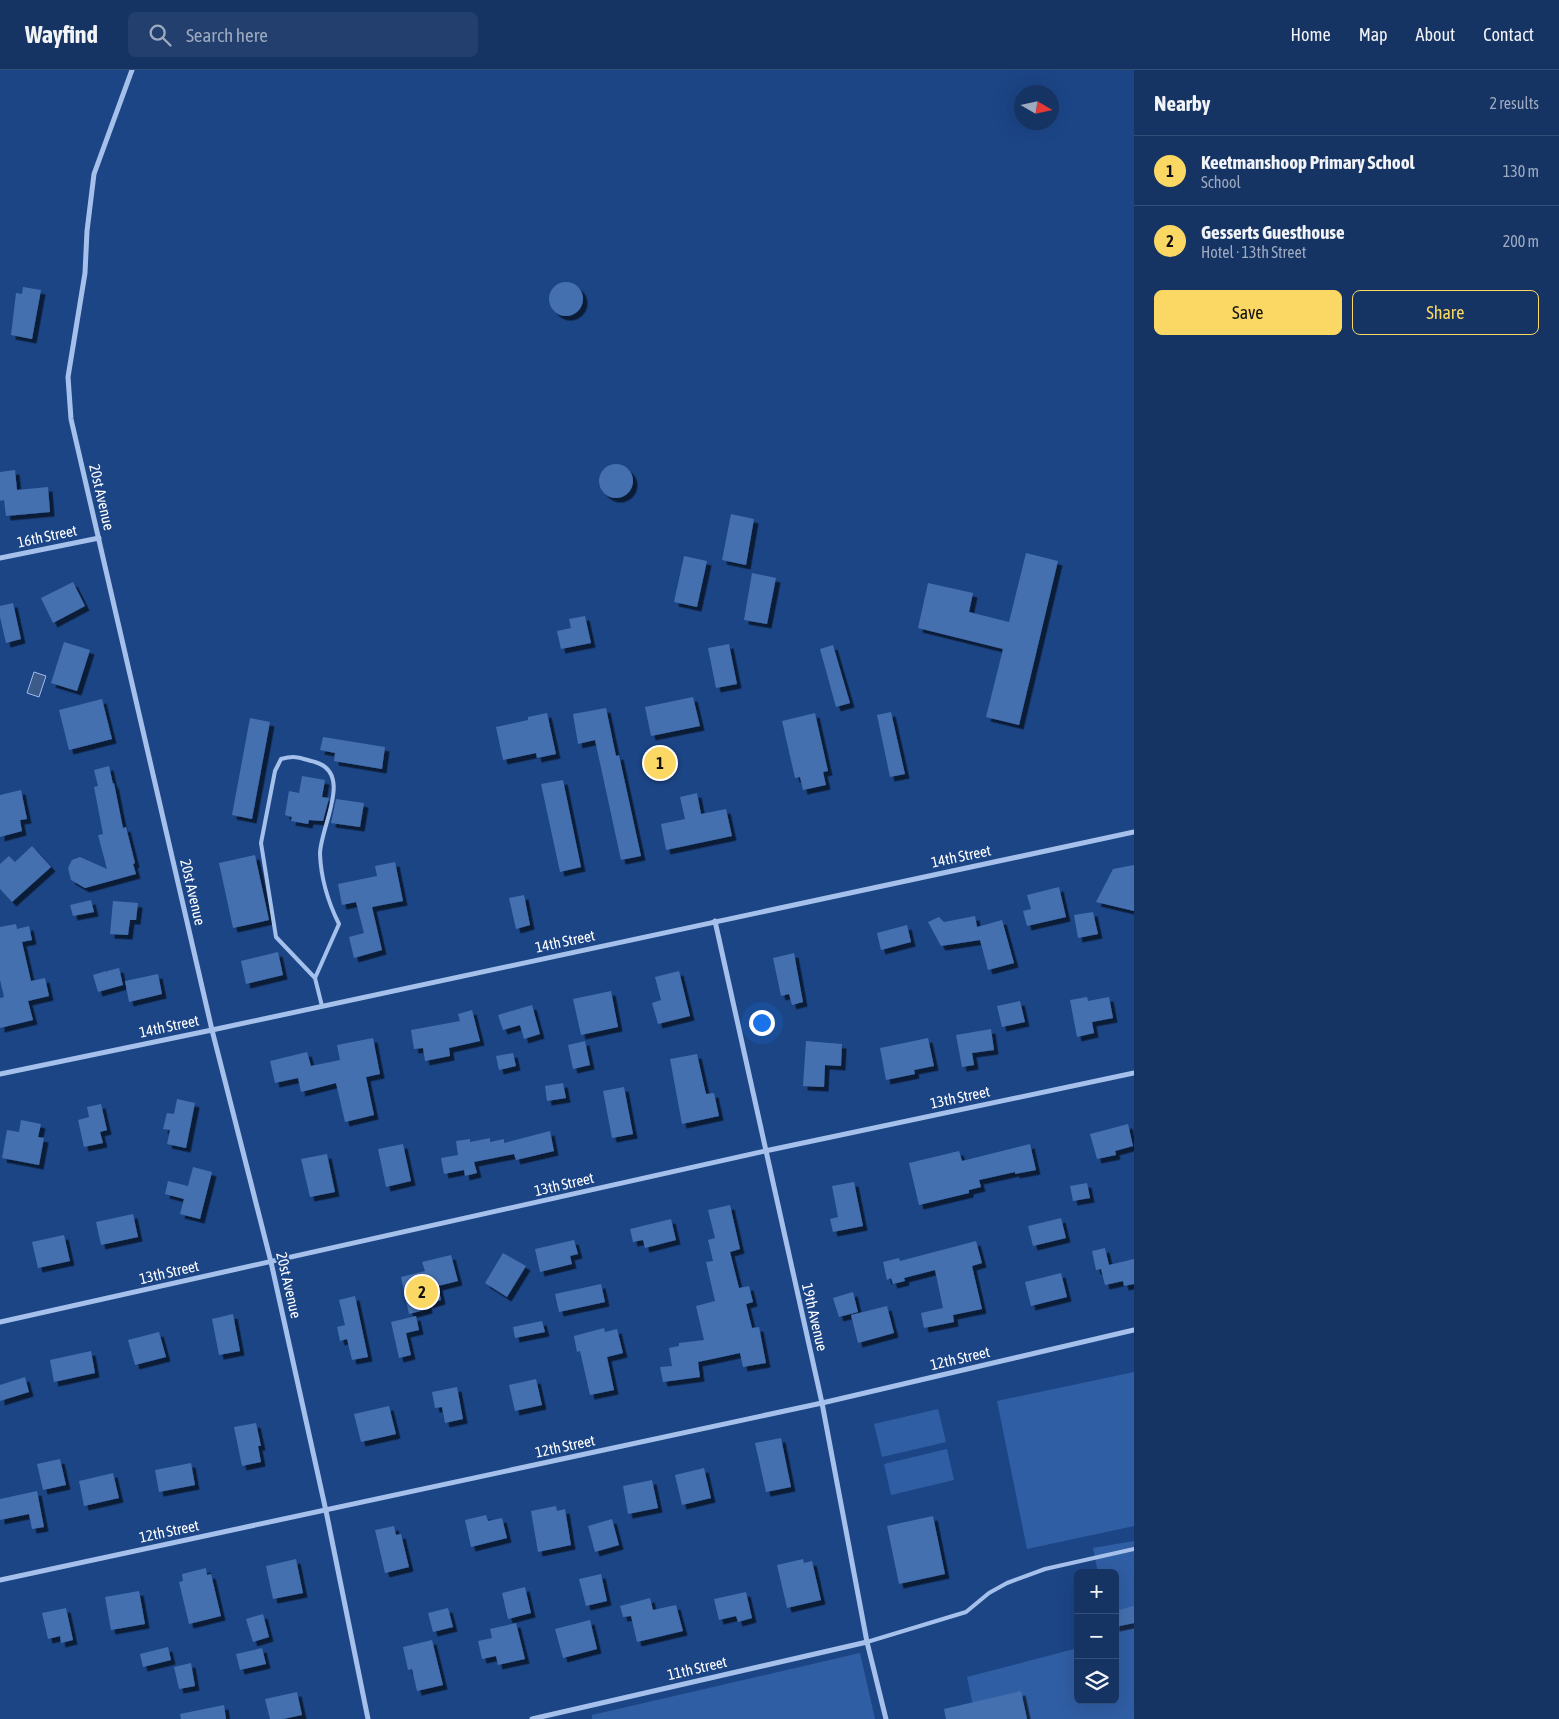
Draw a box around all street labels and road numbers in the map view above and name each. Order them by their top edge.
street label: 20st Avenue [86,462,118,532]
street label: 16th Street [16,521,78,551]
street label: 14th Street [930,841,992,871]
street label: 20st Avenue [177,857,209,927]
street label: 14th Street [534,926,596,956]
street label: 14th Street [138,1011,200,1041]
street label: 13th Street [929,1082,991,1112]
street label: 13th Street [533,1169,595,1199]
street label: 20st Avenue [273,1250,305,1320]
street label: 13th Street [138,1257,200,1287]
street label: 19th Avenue [799,1281,831,1353]
street label: 12th Street [929,1343,991,1373]
street label: 12th Street [534,1431,596,1461]
street label: 12th Street [138,1516,200,1546]
street label: 11th Street [666,1653,728,1683]

